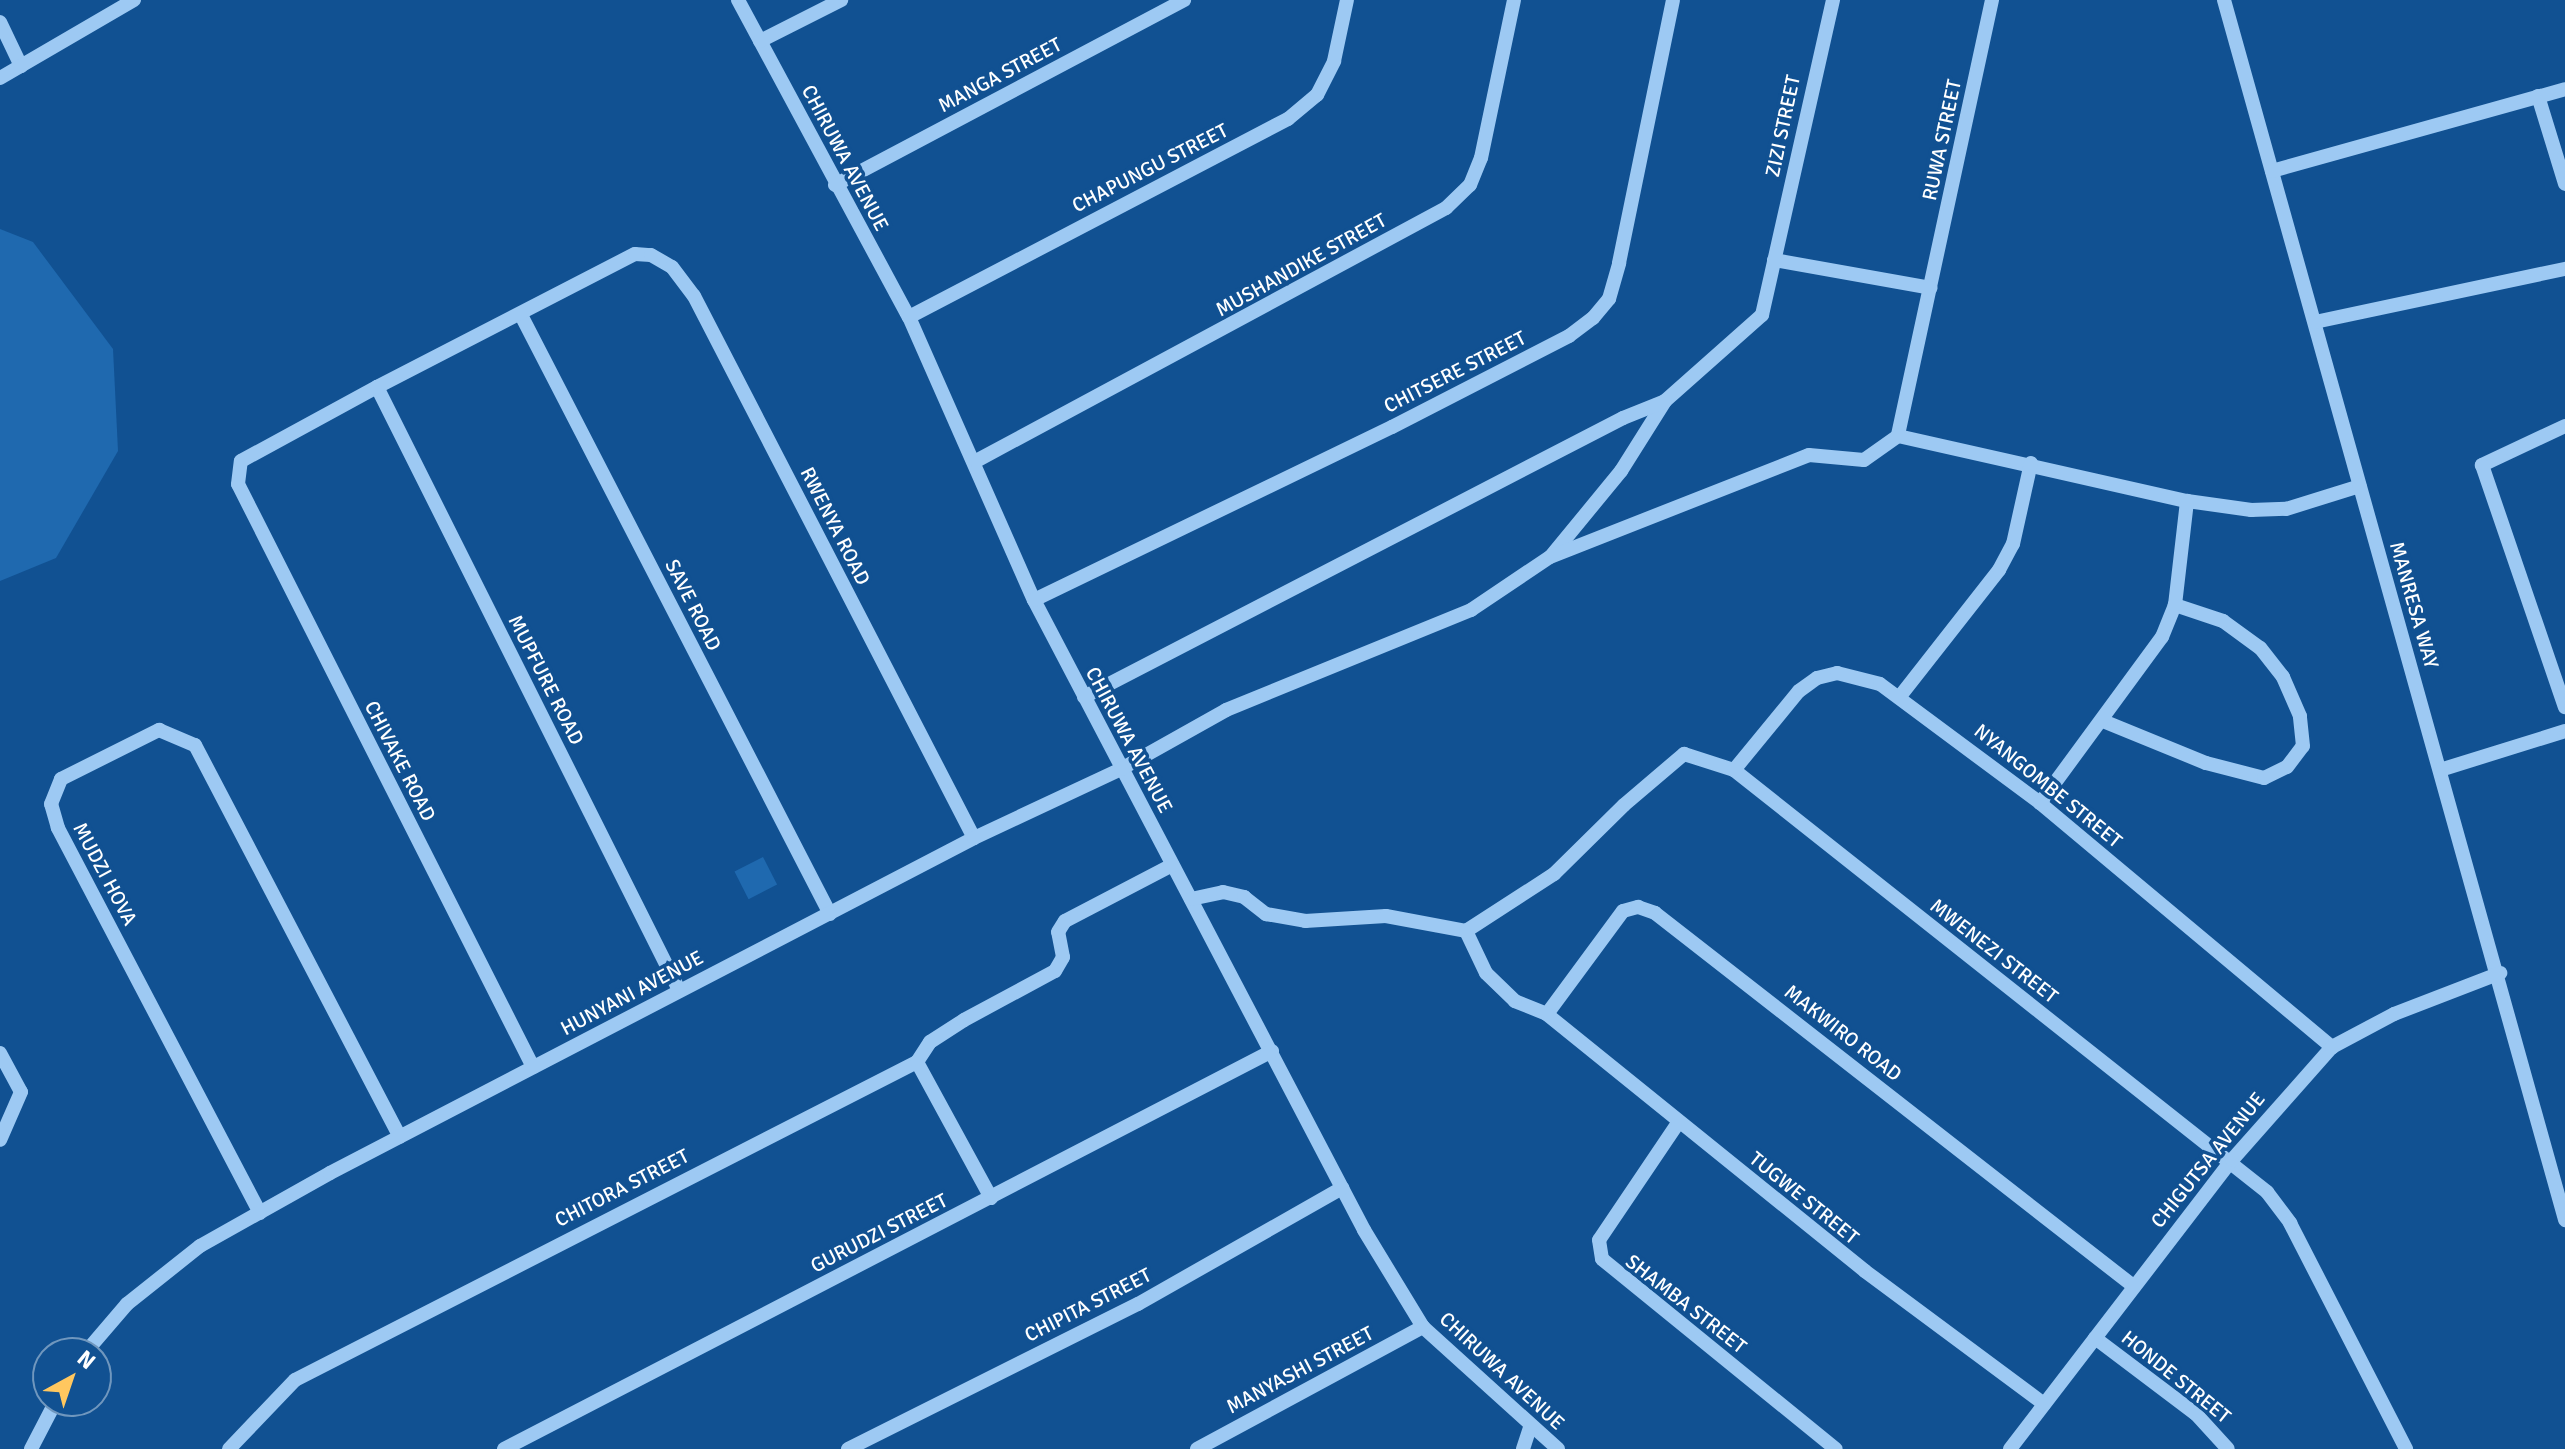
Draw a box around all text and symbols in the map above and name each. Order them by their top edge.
street label: MANGA STREET [934,32,1066,118]
street label: ZIZI STREET [1760,73,1806,179]
street label: RUWA STREET [1917,77,1967,203]
street label: CHIRUWA AVENUE [796,81,894,235]
street label: CHAPUNGU STREET [1068,118,1232,218]
street label: MUSHANDIKE STREET [1212,208,1390,322]
street label: CHITSERE STREET [1380,326,1530,418]
street label: RWENYA ROAD [795,463,875,589]
street label: MANRESA WAY [2384,539,2444,671]
street label: SAVE ROAD [660,555,726,655]
street label: MUPFURE ROAD [503,611,589,749]
street label: CHIRUWA AVENUE [1080,663,1178,817]
street label: CHIVAKE ROAD [359,697,441,825]
street label: NYANGOMBE STREET [1969,719,2127,853]
street label: MUDZI HOVA [68,819,142,929]
street label: MWENEZI STREET [1925,894,2063,1008]
street label: HUNYANI AVENUE [557,945,707,1041]
street label: MAKWIRO ROAD [1780,980,1906,1086]
street label: CHIGUTSA AVENUE [2146,1087,2270,1233]
street label: CHITORA STREET [551,1144,693,1232]
street label: TUGWE STREET [1745,1147,1863,1249]
street label: GURUDZI STREET [807,1188,951,1278]
street label: SHAMBA STREET [1621,1249,1751,1359]
street label: CHIPITA STREET [1021,1263,1155,1347]
street label: CHIRUWA AVENUE [1435,1307,1569,1435]
street label: MANYASHI STREET [1222,1321,1378,1419]
street label: HONDE STREET [2116,1326,2236,1428]
north arrow [32,1337,112,1417]
text: N [72,1345,101,1375]

